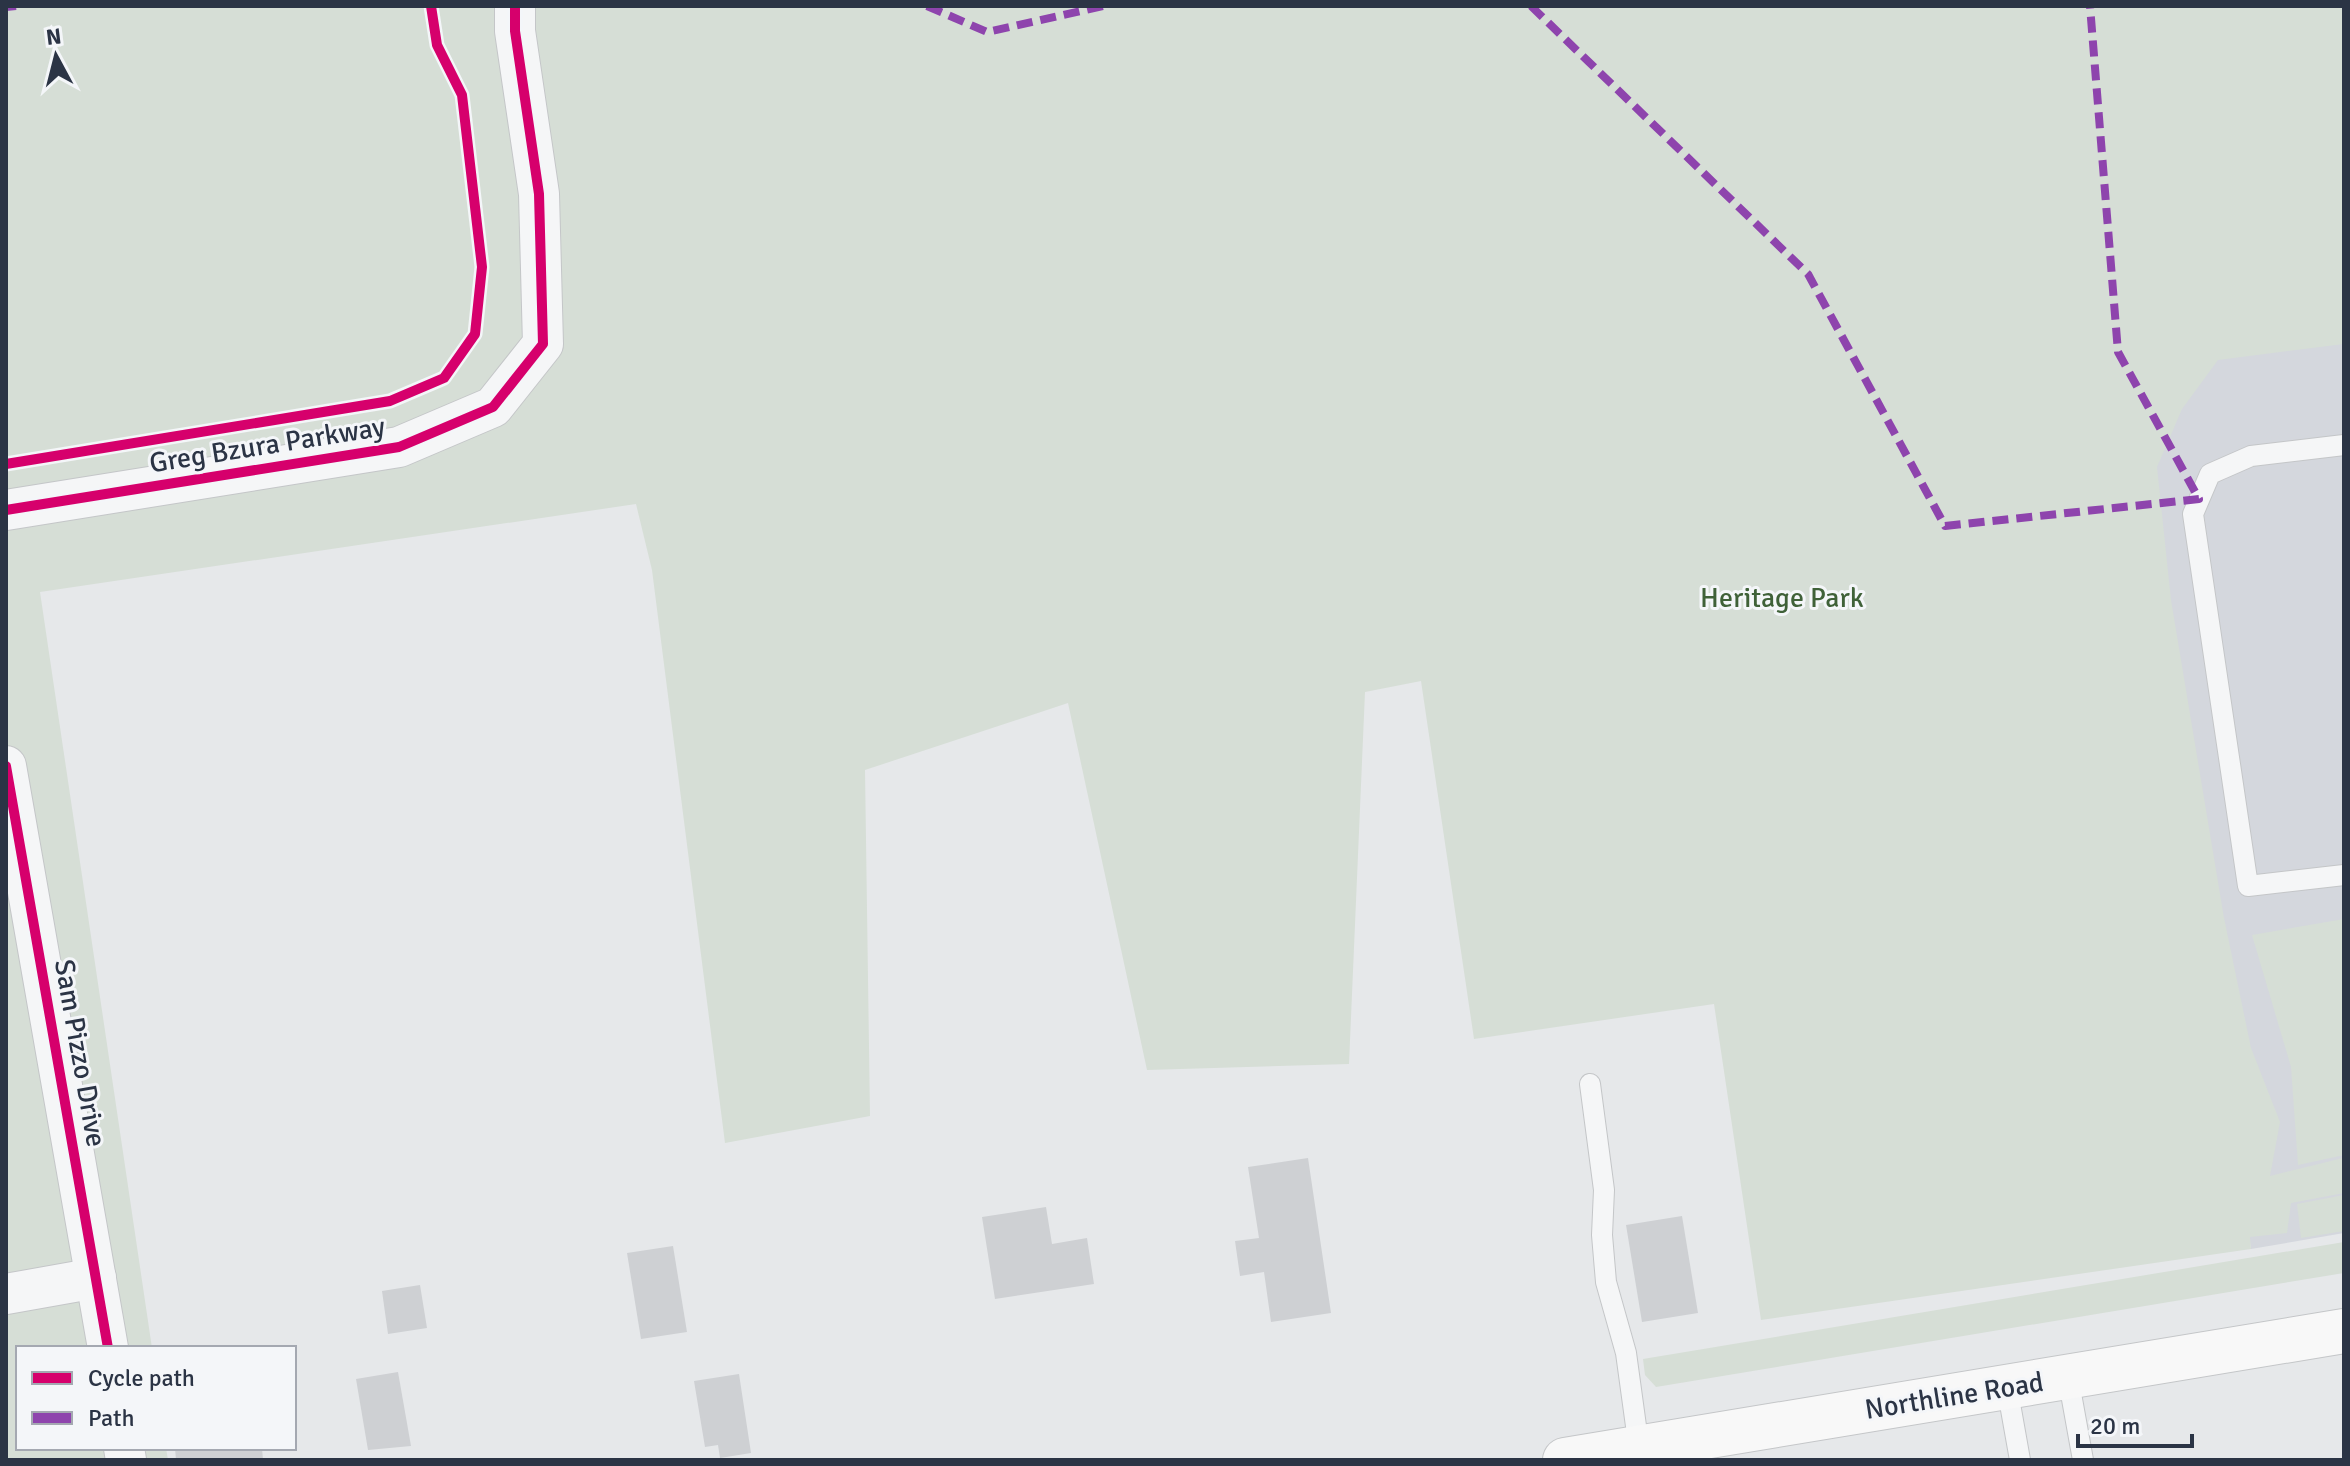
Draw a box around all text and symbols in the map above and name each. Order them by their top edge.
north arrow [16,16,96,96]
text: N [44,22,63,51]
street label: Greg Bzura Parkway [147,410,388,480]
park label: Heritage Park [1700,581,1864,615]
street label: Sam Pizzo Drive [47,957,113,1150]
legend [16,1346,296,1450]
text: Cycle path [88,1363,195,1393]
street label: Northline Road [1862,1365,2046,1427]
scale bar [2078,1398,2192,1448]
text: Path [88,1403,134,1433]
text: 20 m [2090,1411,2140,1441]

